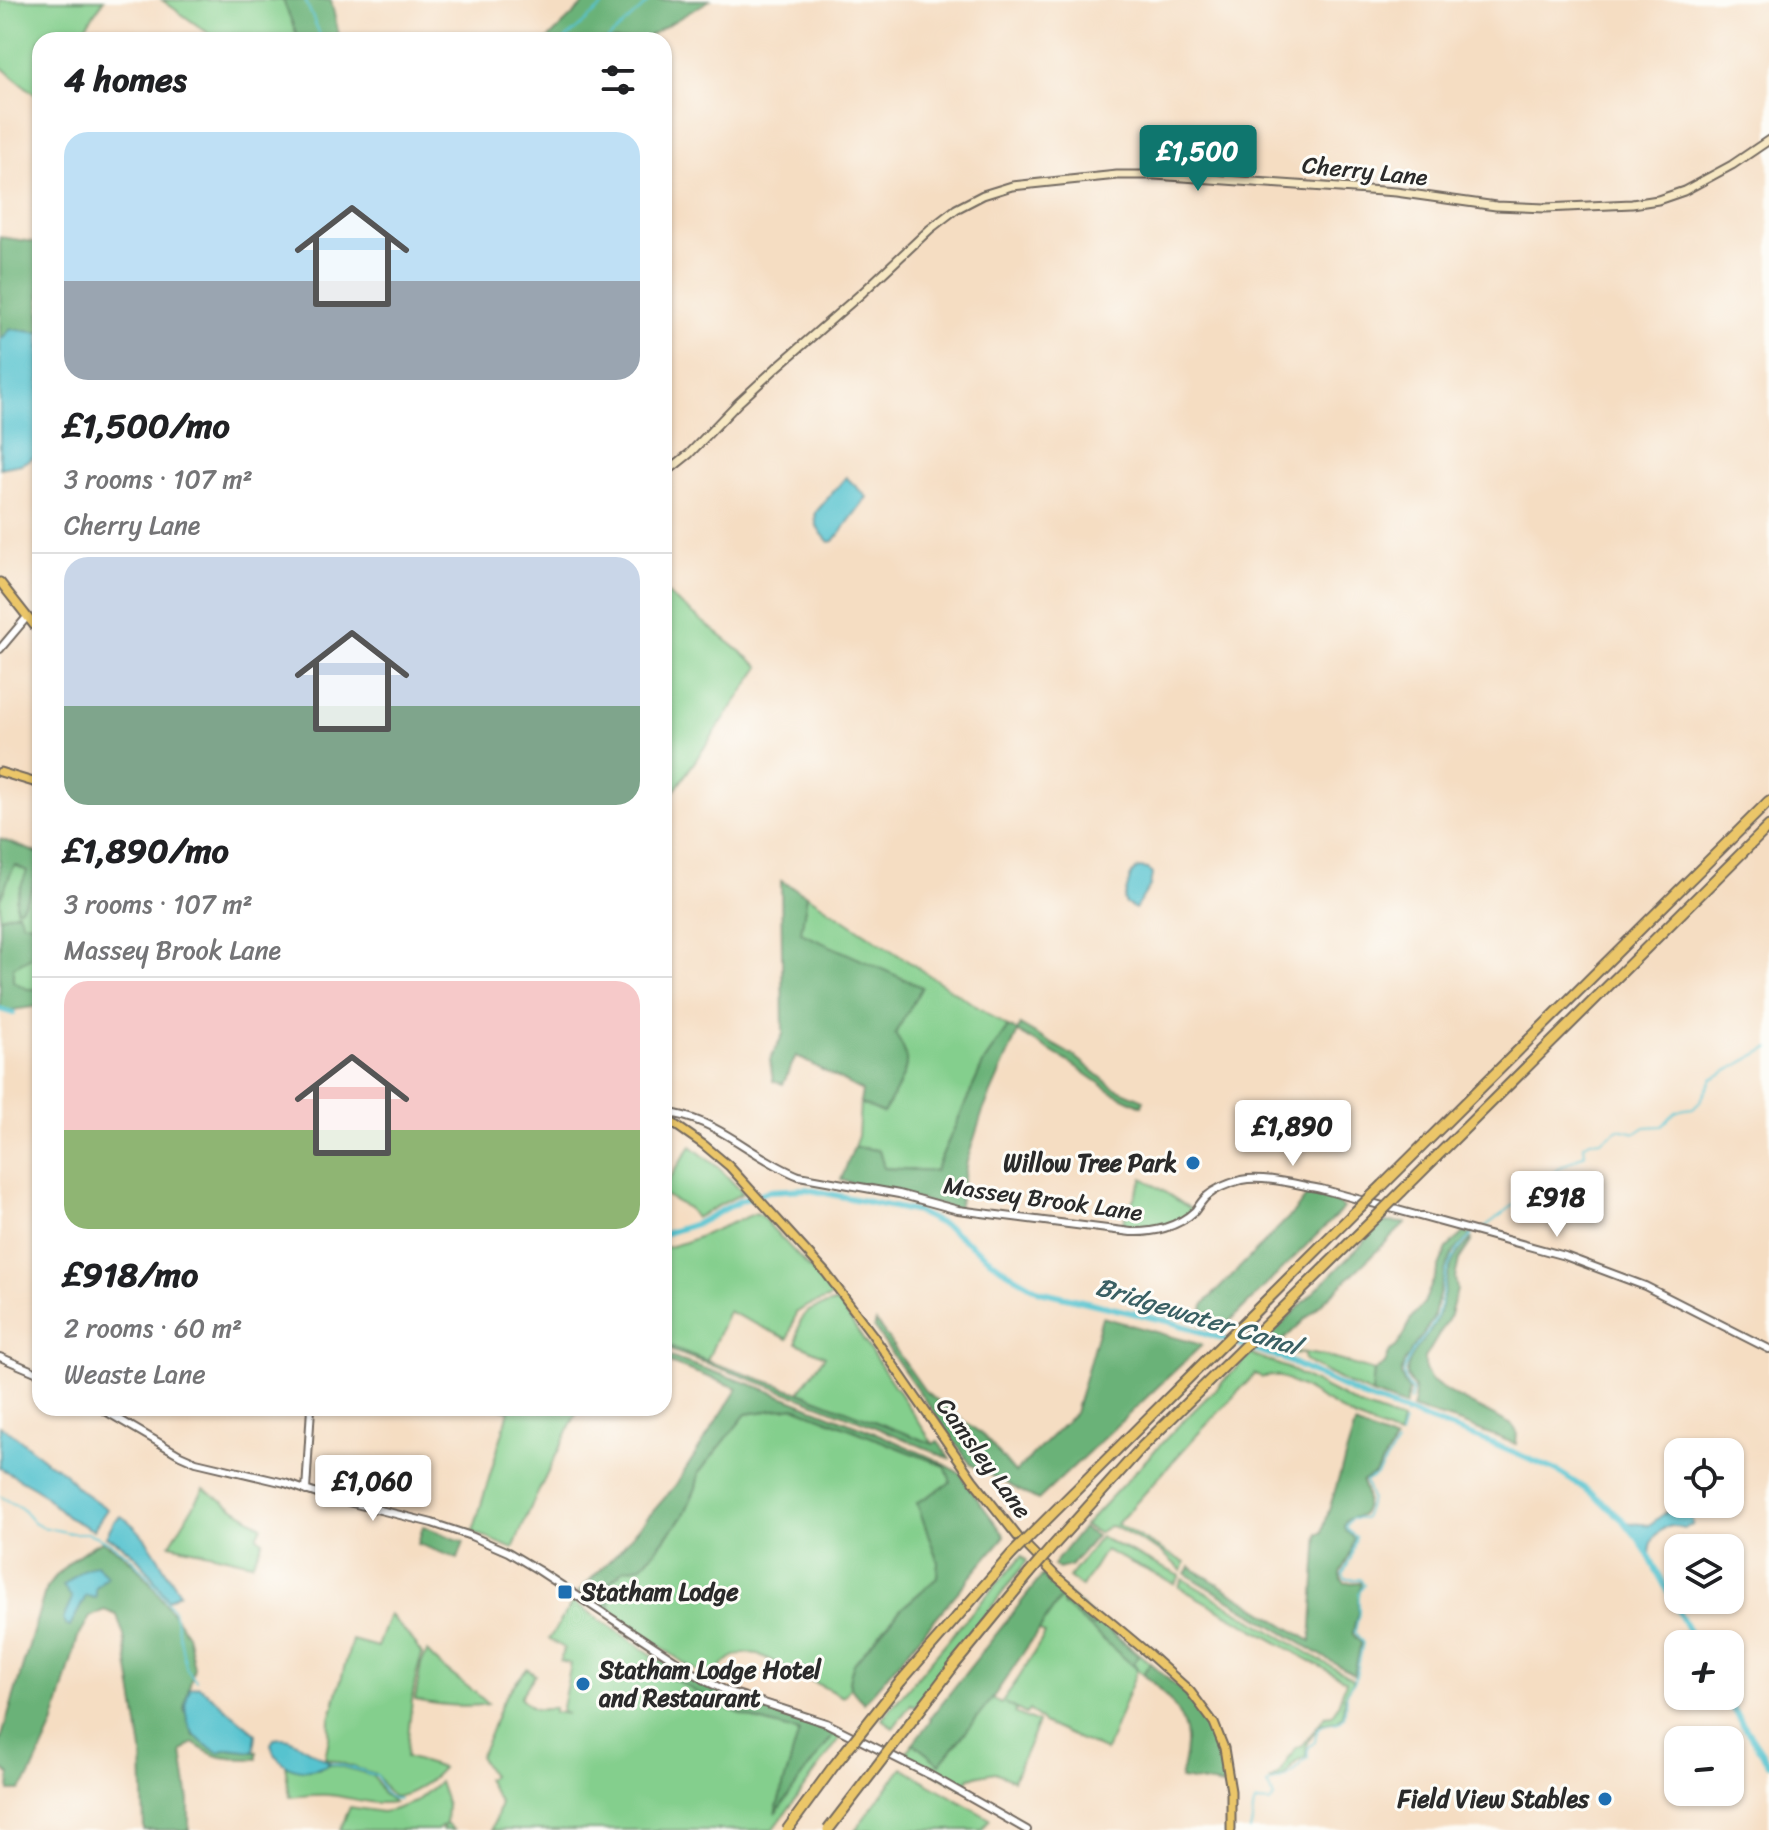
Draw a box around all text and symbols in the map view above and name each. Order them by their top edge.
text: 4 homes [64,50,187,110]
icon: filters [596,58,640,102]
pin: £1,500 [1133,125,1263,193]
text: £1,500 [1158,128,1238,174]
street label: Cherry Lane [1300,144,1430,199]
icon: home [280,184,424,328]
text: £1,500/mo [64,396,230,456]
text: 3 rooms · 107 m² [64,456,253,502]
text: Cherry Lane [64,502,200,548]
icon: home [280,609,424,753]
text: £1,890/mo [64,821,229,881]
text: 3 rooms · 107 m² [64,881,253,927]
text: Massey Brook Lane [64,927,281,973]
icon: home [280,1033,424,1177]
pin: £1,890 [1228,1100,1358,1168]
text: £1,890 [1253,1103,1333,1149]
place label: Willow Tree Park [1003,1142,1177,1184]
marker: Willow Tree Park [1184,1154,1202,1172]
street label: Massey Brook Lane [941,1164,1146,1234]
pin: £918 [1510,1171,1604,1239]
text: £918 [1529,1174,1585,1220]
text: £918/mo [64,1245,198,1305]
water label: Bridgewater Canal [1090,1263,1311,1371]
text: 2 rooms · 60 m² [64,1305,242,1351]
text: Weaste Lane [64,1351,206,1397]
street label: Camsley Lane [925,1388,1043,1528]
map controls [1664,1438,1744,1806]
button: locate [1664,1438,1744,1518]
pin: £1,060 [308,1455,438,1523]
text: £1,060 [333,1458,413,1504]
button: layers [1664,1534,1744,1614]
place label: Statham Lodge [580,1571,739,1613]
marker: Statham Lodge [556,1583,574,1601]
button: + [1664,1630,1744,1710]
place label: Statham Lodge Hotel and Restaurant [598,1649,822,1719]
marker: Statham Lodge Hotel and Restaurant [574,1675,592,1693]
button: − [1664,1726,1744,1806]
place label: Field View Stables [1397,1778,1590,1820]
marker: Field View Stables [1596,1790,1614,1808]

